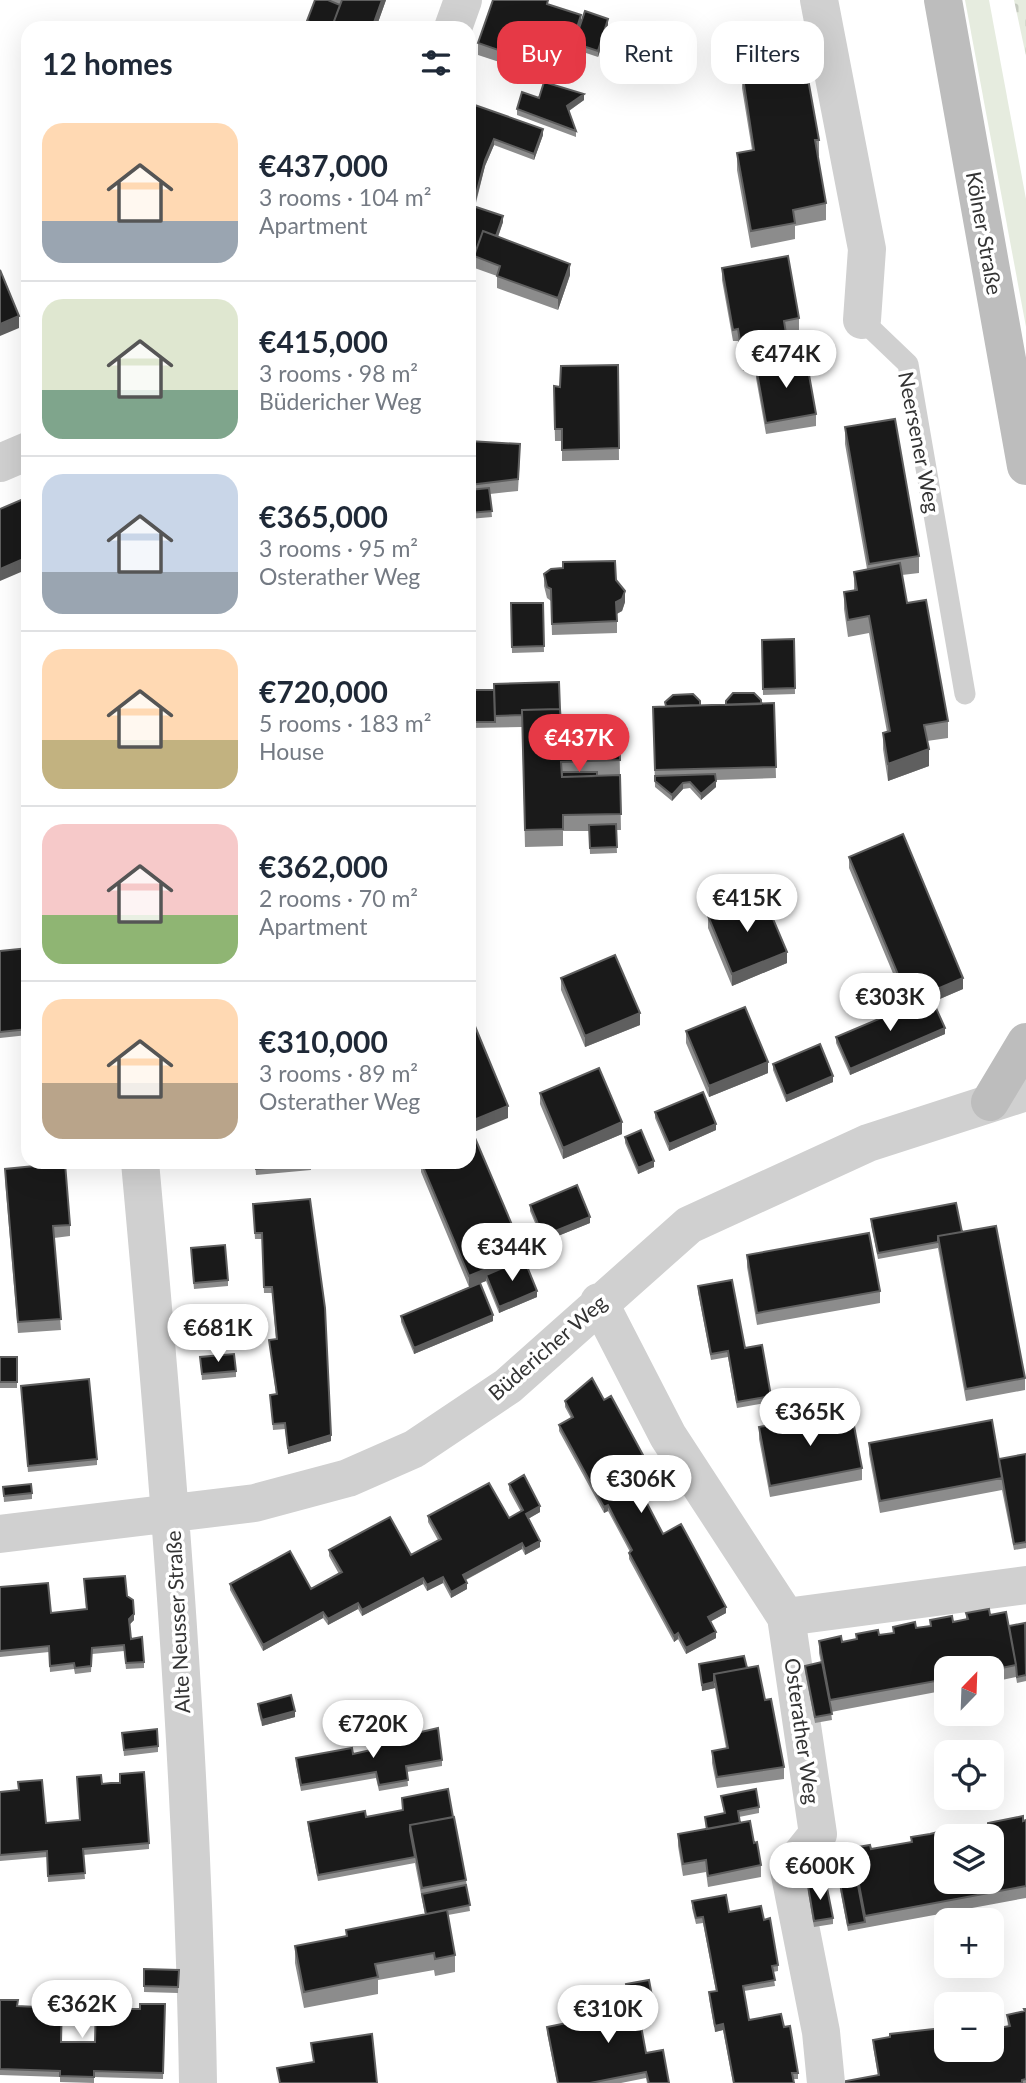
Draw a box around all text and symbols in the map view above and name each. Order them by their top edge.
chip: Buy [497,21,586,84]
chip: Rent [600,21,697,84]
chip: Filters [711,21,824,84]
icon: filters [417,44,455,82]
text: 12 homes [42,45,173,81]
text: €437,000 [259,147,388,183]
icon: home [98,151,182,235]
street label: Kölner Straße [962,169,1008,297]
text: 3 rooms · 104 m² [259,183,431,211]
text: Apartment [259,211,367,239]
text: €415,000 [259,323,388,359]
icon: home [98,327,182,411]
pin: €474K [737,330,835,390]
text: €474K [751,339,821,367]
text: 3 rooms · 98 m² [259,359,418,387]
street label: Neersener Weg [894,369,946,515]
text: Büdericher Weg [259,387,421,415]
text: €365,000 [259,498,388,534]
icon: home [98,502,182,586]
text: 3 rooms · 95 m² [259,534,418,562]
text: Osterather Weg [259,562,420,590]
text: €720,000 [259,673,388,709]
icon: home [98,677,182,761]
text: 5 rooms · 183 m² [259,709,431,737]
pin: €437K [530,714,628,774]
text: €437K [544,723,614,751]
text: House [259,737,324,765]
text: €362,000 [259,848,388,884]
icon: home [98,852,182,936]
pin: €415K [698,874,796,934]
text: €415K [712,883,782,911]
text: 2 rooms · 70 m² [259,884,418,912]
text: Apartment [259,912,367,940]
pin: €303K [841,974,939,1033]
text: €303K [855,982,925,1010]
text: €310,000 [259,1023,388,1059]
icon: home [98,1027,182,1111]
text: 3 rooms · 89 m² [259,1059,418,1087]
text: Osterather Weg [259,1087,420,1115]
pin: €344K [463,1224,561,1283]
text: €344K [477,1232,547,1260]
street label: Büdericher Weg [483,1289,611,1405]
pin: €681K [169,1304,267,1364]
text: €681K [183,1313,253,1341]
pin: €365K [761,1388,859,1448]
text: €365K [775,1397,845,1425]
pin: €306K [592,1456,690,1515]
text: €306K [606,1464,676,1492]
street label: Alte Neusser Straße [160,1530,194,1714]
street label: Osterather Weg [780,1656,826,1806]
north arrow [934,1656,1004,1726]
map controls [934,1656,1004,2062]
pin: €720K [324,1700,422,1760]
text: €720K [338,1709,408,1737]
button: locate [934,1740,1004,1810]
button: layers [934,1824,1004,1894]
pin: €600K [771,1842,869,1902]
text: €600K [785,1851,855,1879]
button: + [934,1908,1004,1978]
pin: €362K [33,1980,131,2040]
pin: €310K [559,1986,657,2045]
text: €362K [47,1989,117,2017]
button: − [934,1992,1004,2062]
text: €310K [573,1994,643,2022]

